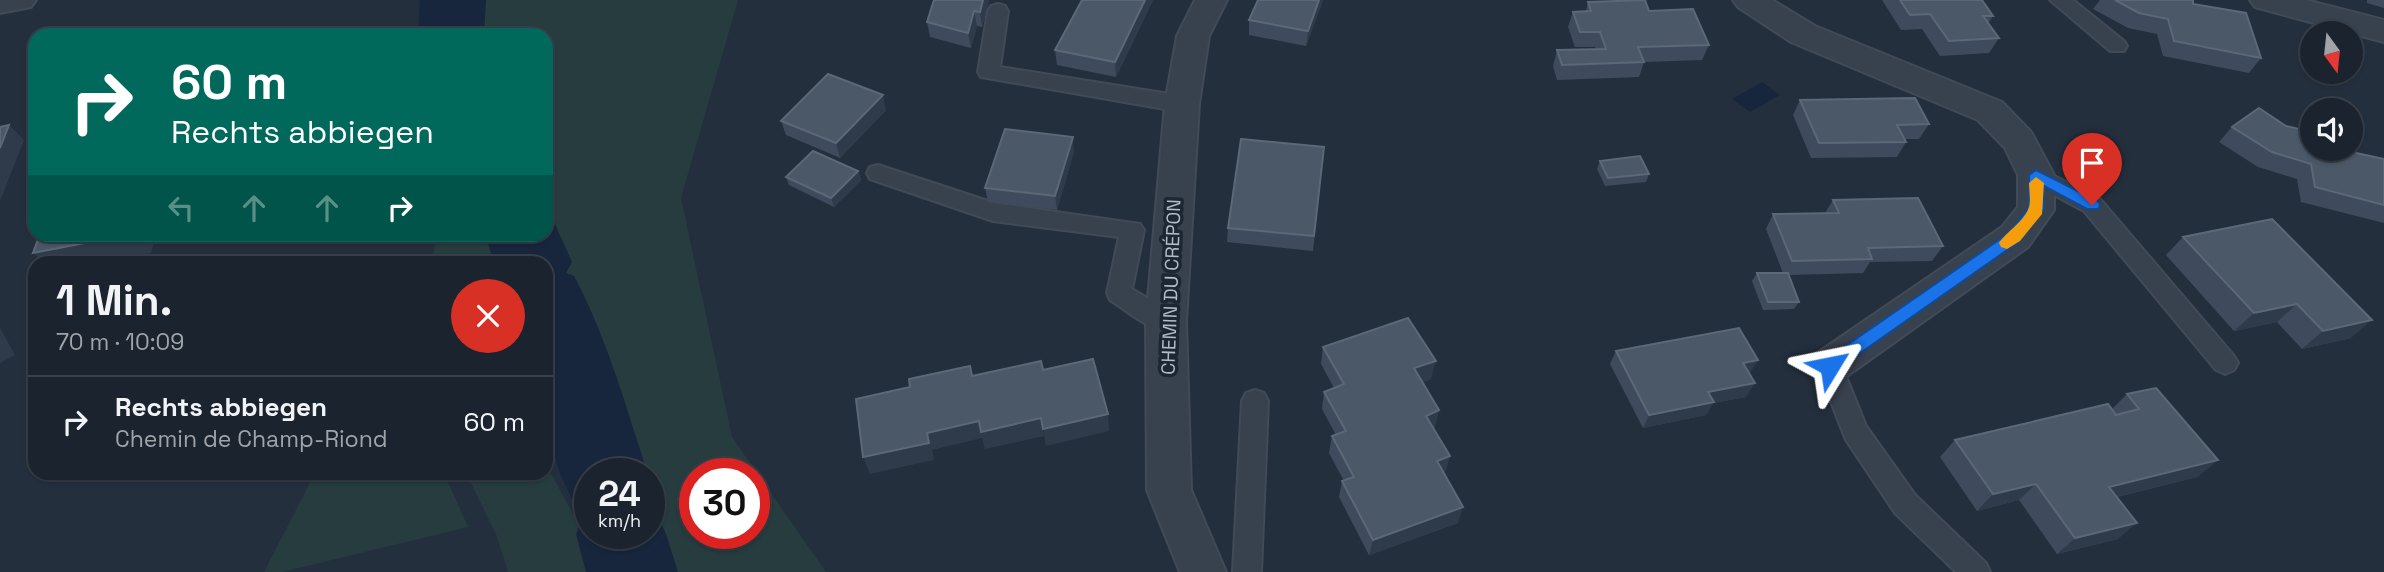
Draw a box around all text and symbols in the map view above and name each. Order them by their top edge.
north arrow [2300,21,2362,84]
map controls [2300,21,2363,161]
text: 60 m [171,51,287,113]
icon: right [56,56,147,147]
button: sound [2300,98,2363,161]
text: Rechts abbiegen [171,112,434,152]
pin [2062,133,2122,205]
icon: arrive [2073,144,2111,182]
icon: left [162,189,200,227]
icon: ahead [235,189,273,227]
icon: ahead [308,189,346,227]
icon: right [381,189,419,227]
street label: CHEMIN DU CRÉPON [1155,199,1187,375]
text: 1 Min. [56,274,172,327]
button: close [451,279,525,353]
text: 70 m · 10:09 [56,327,184,357]
position arrow [1793,329,1867,403]
text: Rechts abbiegen [115,390,327,424]
icon: right [56,403,94,441]
text: 60 m [463,405,525,439]
text: Chemin de Champ-Riond [115,424,388,454]
speed limit sign: 30 [679,458,770,549]
text: 24 [598,472,641,516]
text: km/h [598,509,641,532]

